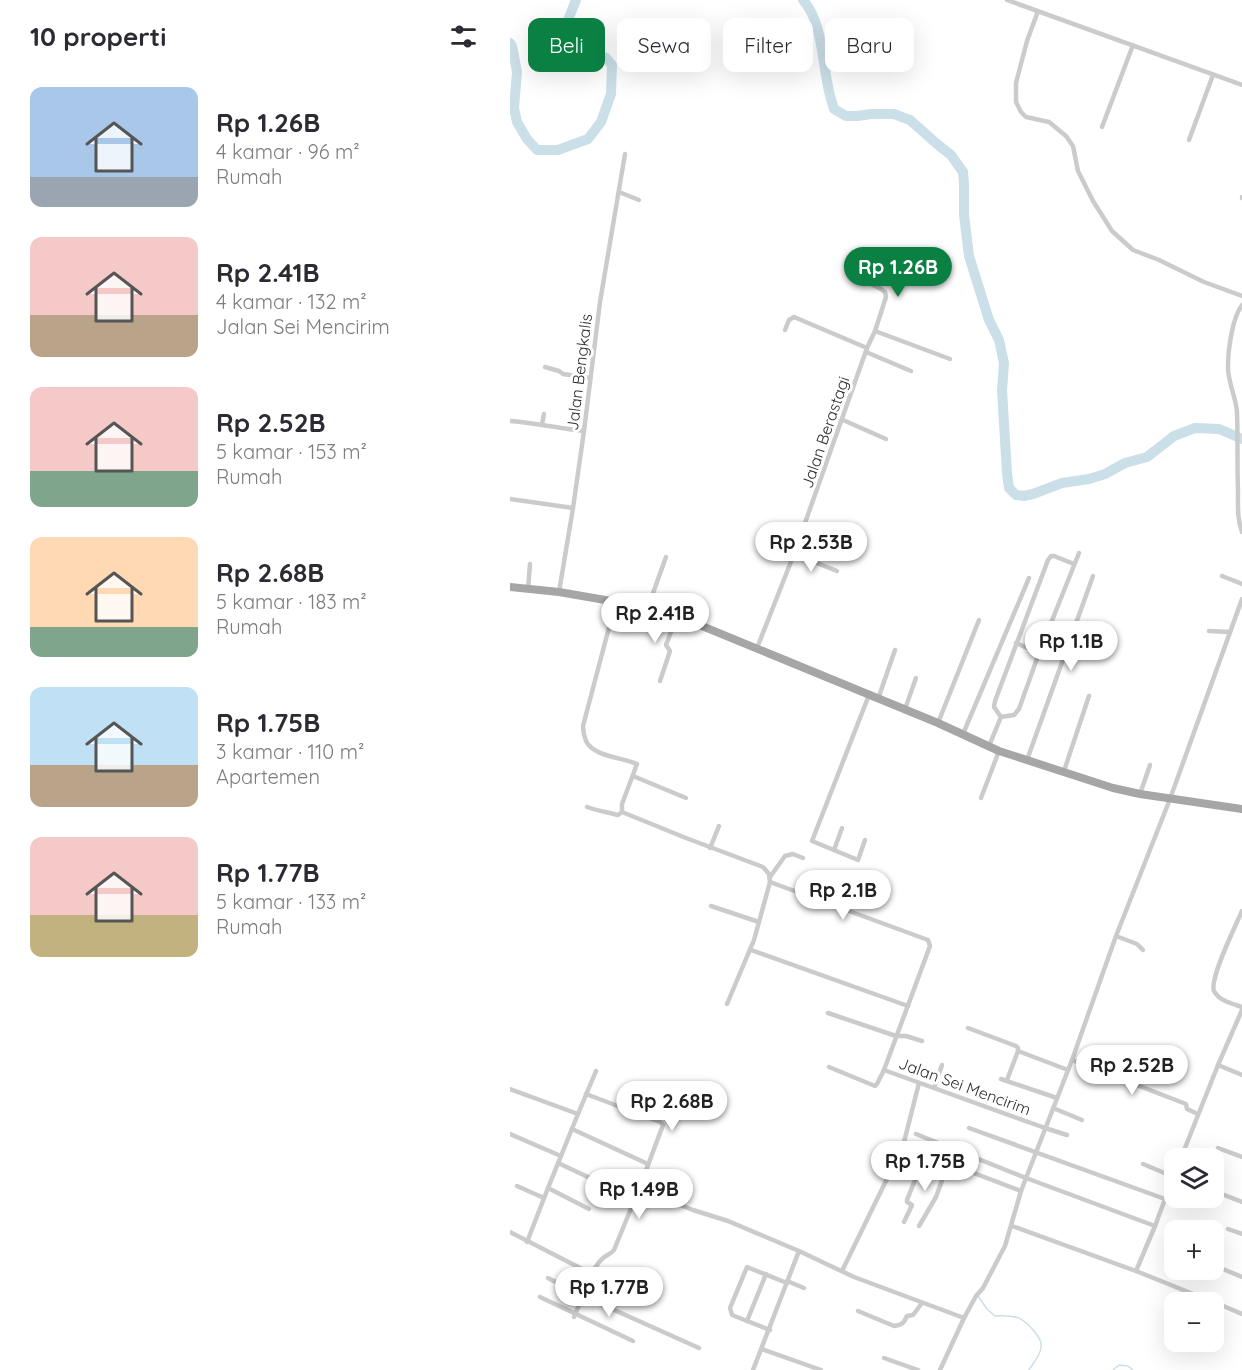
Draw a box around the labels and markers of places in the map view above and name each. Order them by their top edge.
pin: Rp 1.26B [836,247,960,298]
pin: Rp 2.53B [749,522,873,573]
pin: Rp 2.41B [593,593,717,644]
pin: Rp 1.1B [1016,621,1126,672]
pin: Rp 2.1B [788,870,898,921]
pin: Rp 2.52B [1070,1045,1194,1096]
pin: Rp 2.68B [610,1081,734,1132]
pin: Rp 1.75B [863,1141,987,1192]
pin: Rp 1.49B [577,1169,701,1220]
pin: Rp 1.77B [547,1267,671,1318]

